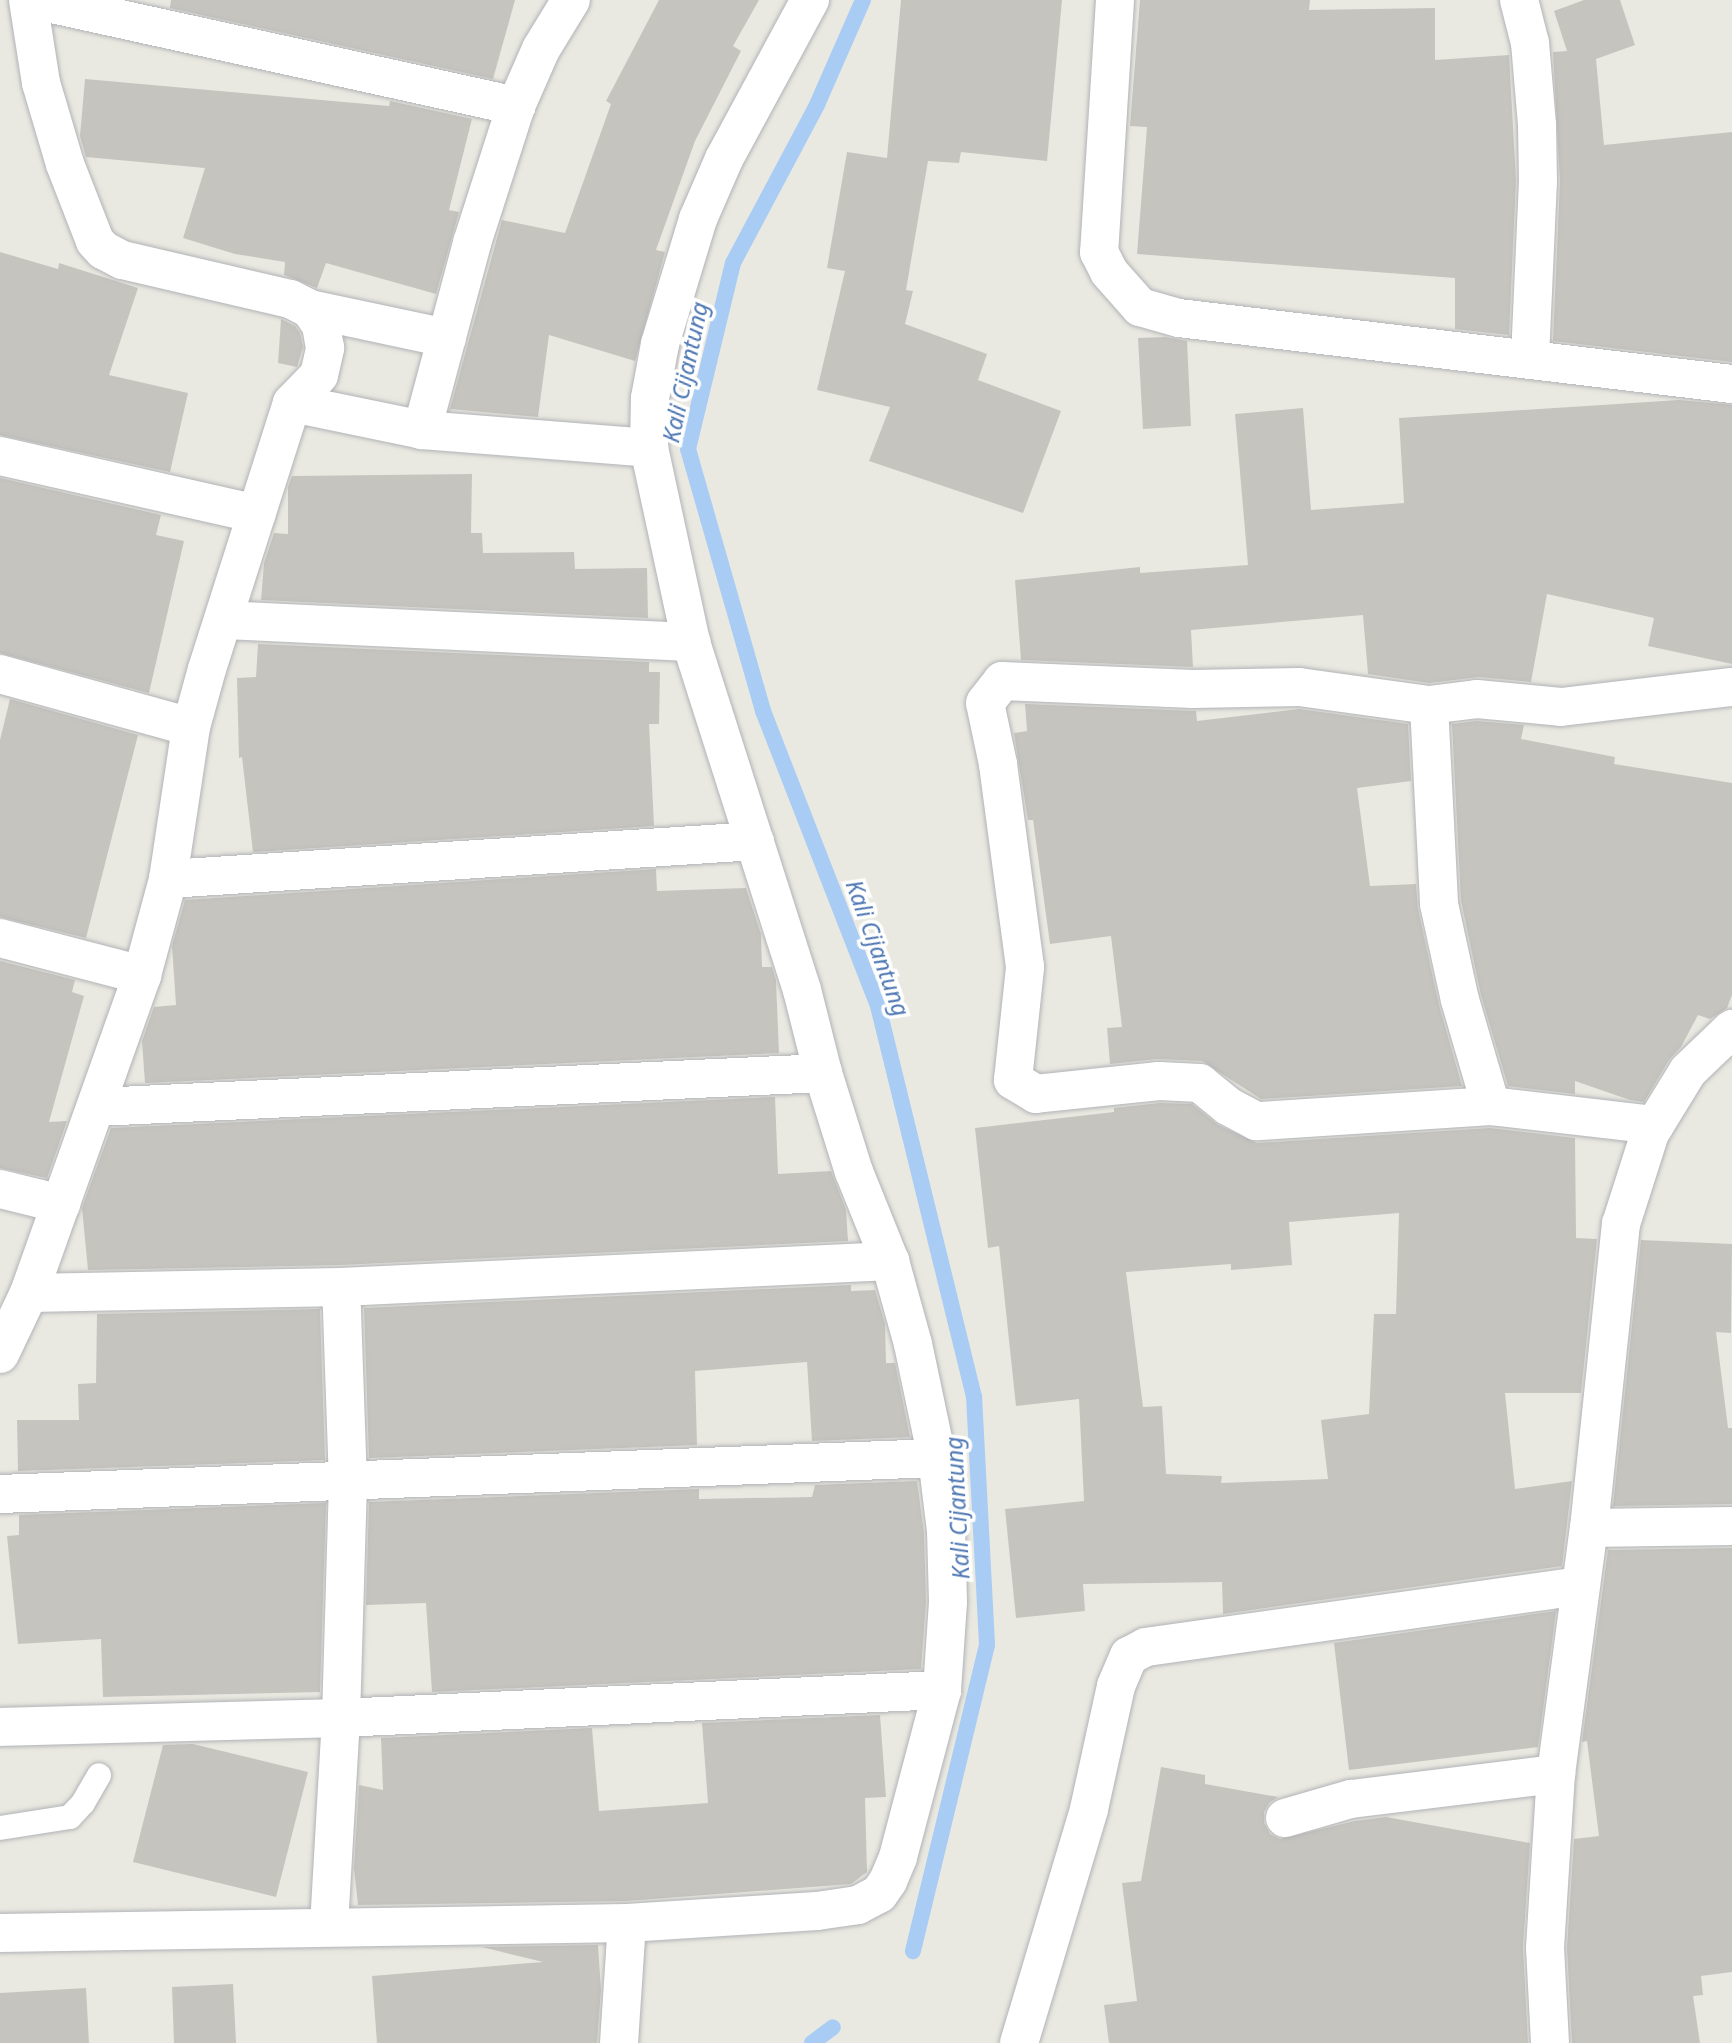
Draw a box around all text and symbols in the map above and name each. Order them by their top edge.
water label: Kali Cijantung [657,299,713,445]
water label: Kali Cijantung [841,876,915,1020]
water label: Kali Cijantung [939,1436,975,1580]

